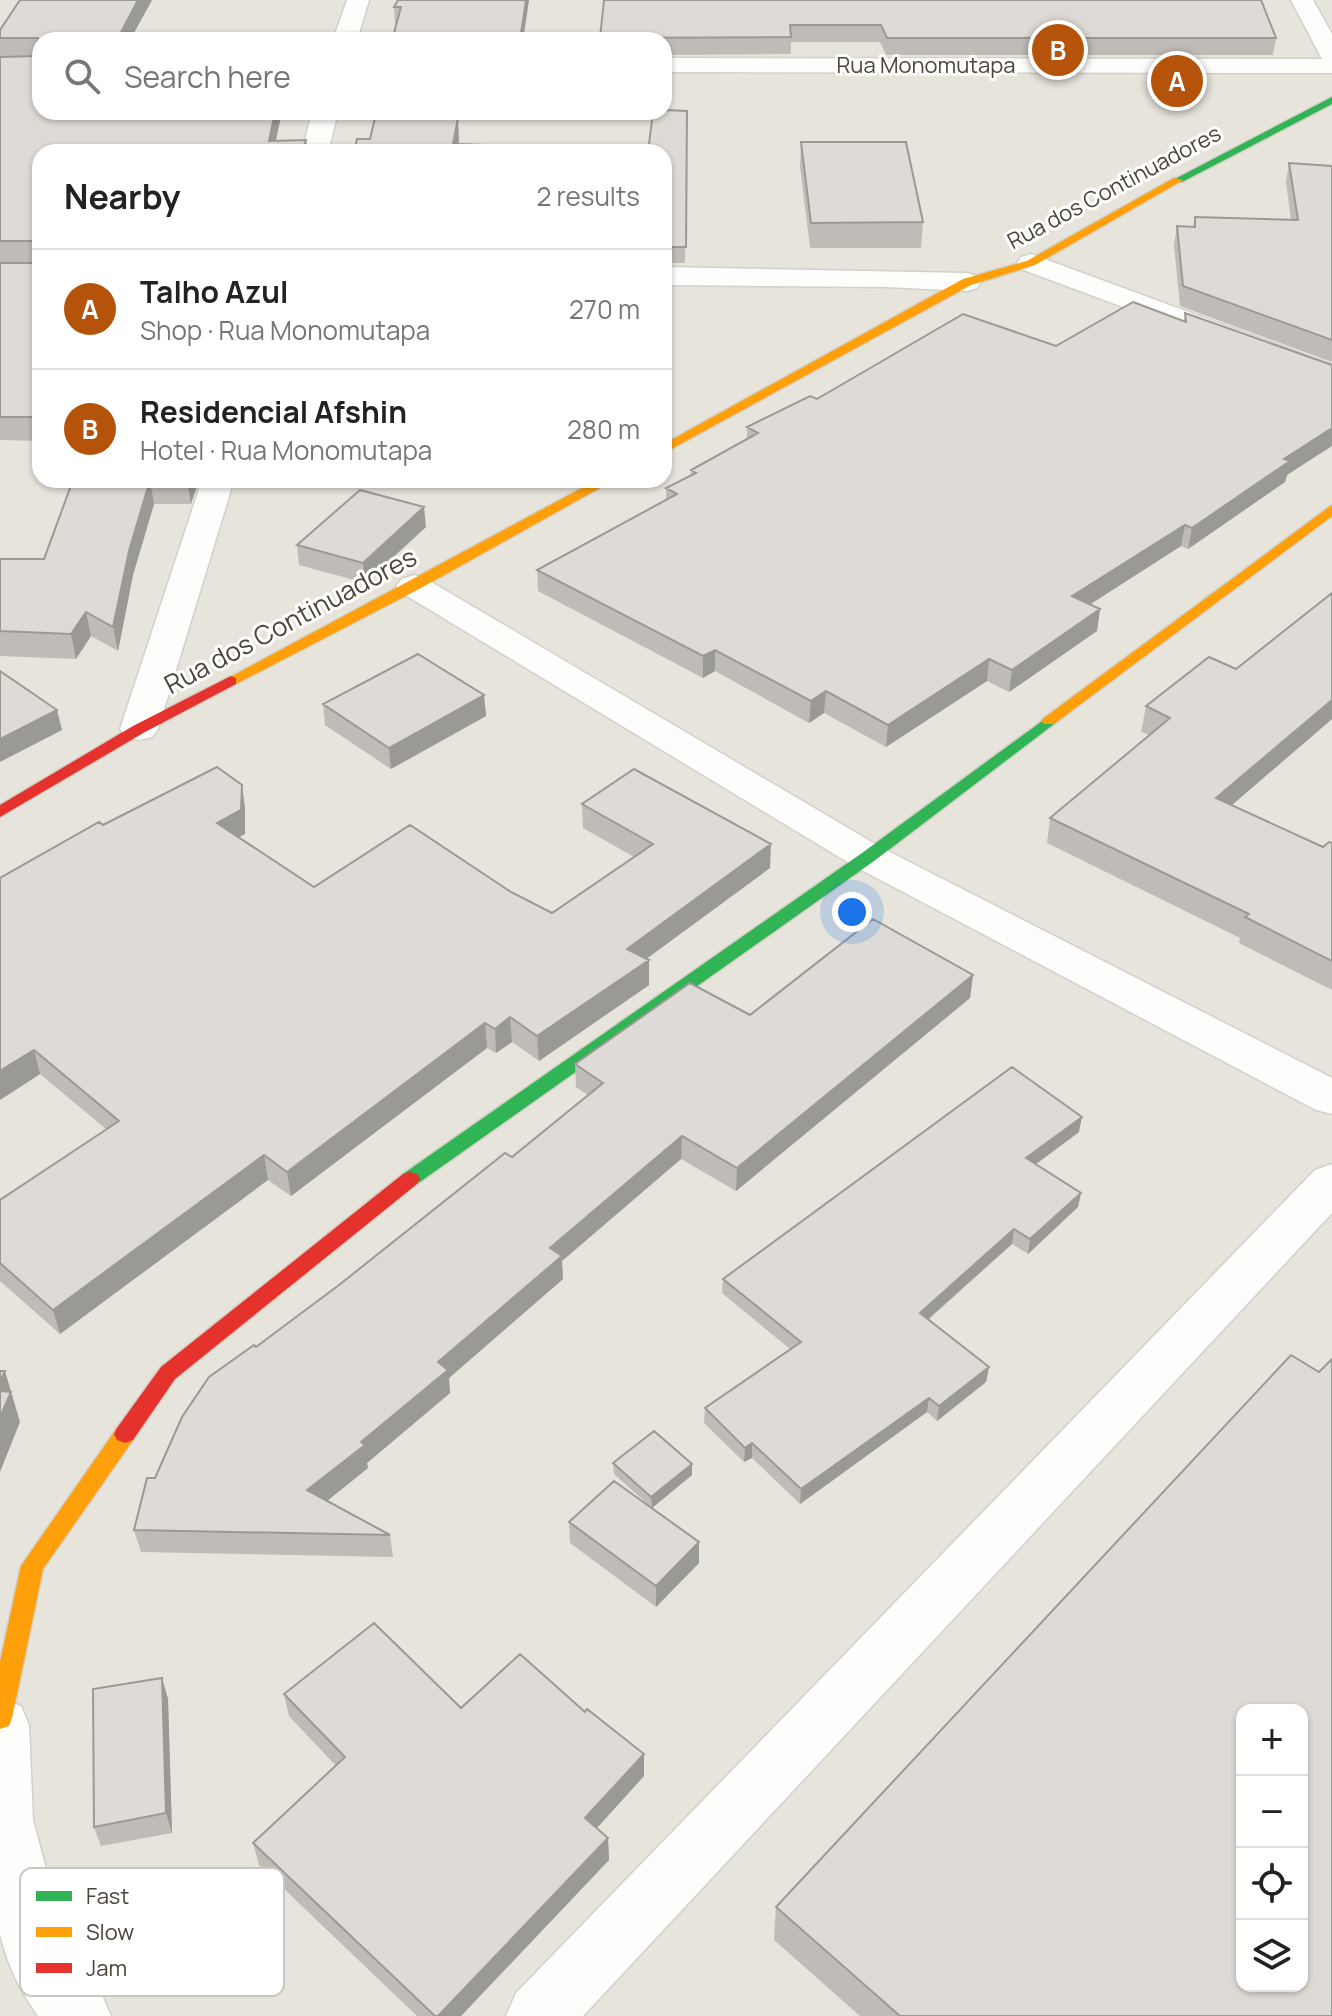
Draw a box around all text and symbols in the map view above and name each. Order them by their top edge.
pin: B [1032,20,1084,80]
search box [32,32,672,120]
street label: Rua Monomutapa [836,50,1016,80]
pin: A [1151,51,1203,111]
icon: search [60,54,104,98]
text: Search here [124,56,291,97]
street label: Rua dos Continuadores [1002,118,1226,256]
text: Nearby [64,173,180,219]
text: 2 results [536,178,640,214]
text: Talho Azul [140,271,288,312]
text: A [81,291,99,327]
text: 270 m [569,291,640,327]
text: Shop · Rua Monomutapa [140,312,430,348]
text: Residencial Afshin [140,391,407,432]
text: B [82,411,98,447]
text: 280 m [567,411,640,447]
text: Hotel · Rua Monomutapa [140,432,432,468]
street label: Rua dos Continuadores [158,538,422,702]
your location [832,892,872,932]
map controls [1236,1704,1308,1992]
button: + [1236,1704,1308,1776]
button: − [1236,1776,1308,1848]
button: locate [1236,1848,1308,1920]
legend [20,1868,284,1996]
text: Fast [86,1881,129,1911]
text: Slow [86,1917,134,1947]
button: layers [1236,1920,1308,1992]
text: Jam [86,1953,127,1983]

